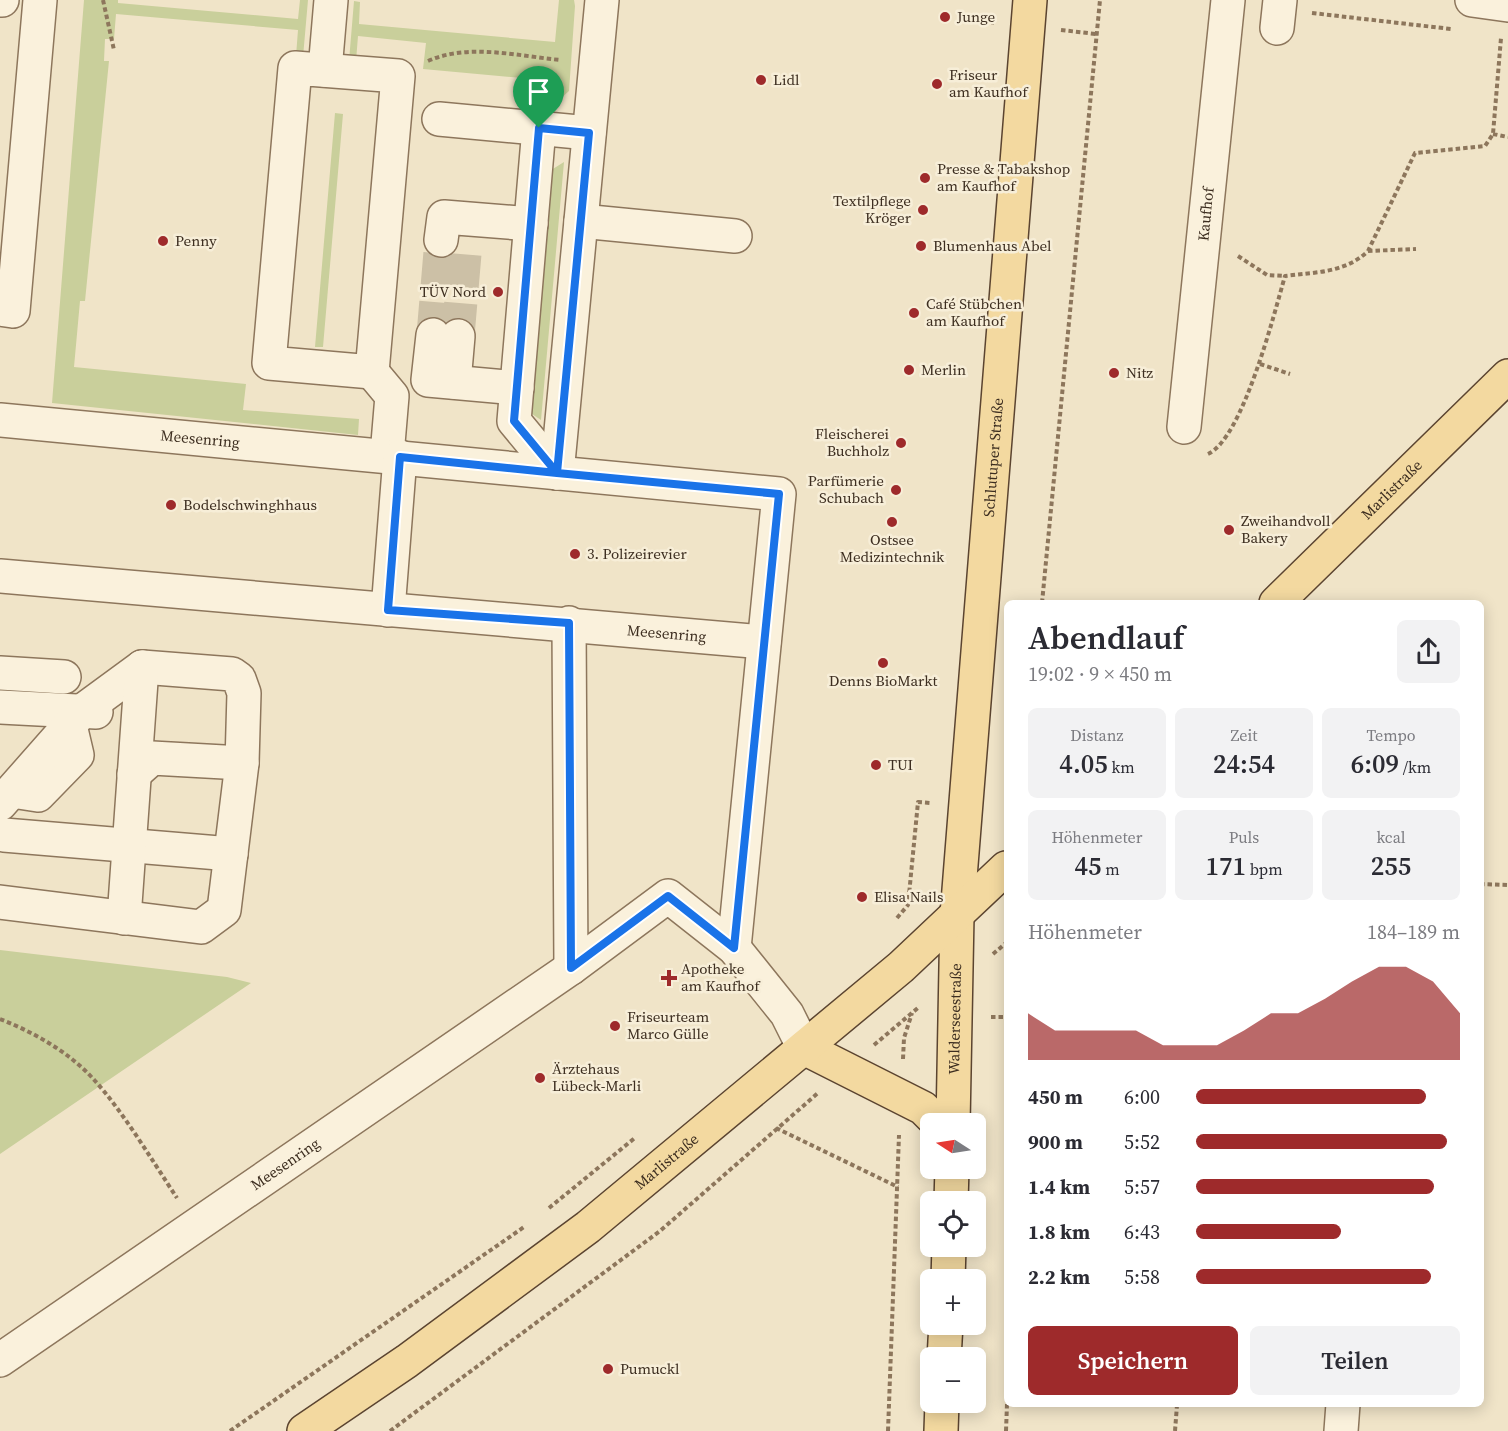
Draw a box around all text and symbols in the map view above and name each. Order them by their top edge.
place label: Junge [956,6,996,27]
marker: Junge [938,10,952,24]
place label: Friseur am Kaufhof [949,64,1029,102]
pin [513,66,564,128]
place label: Lidl [773,69,800,90]
marker: Lidl [754,73,768,87]
icon: arrive [522,75,555,108]
marker: Friseur am Kaufhof [930,77,944,91]
place label: Presse & Tabakshop am Kaufhof [937,158,1071,196]
marker: Presse & Tabakshop am Kaufhof [918,171,932,185]
street label: Kaufhof [1192,184,1219,242]
place label: Textilpflege Kröger [833,190,912,228]
marker: Textilpflege Kröger [916,203,930,217]
place label: Penny [175,230,217,251]
marker: Penny [156,234,170,248]
place label: Blumenhaus Abel [933,235,1052,256]
marker: Blumenhaus Abel [914,239,928,253]
place label: TÜV Nord [420,281,486,302]
marker: TÜV Nord [491,285,505,299]
place label: Café Stübchen am Kaufhof [926,293,1022,331]
marker: Café Stübchen am Kaufhof [907,306,921,320]
place label: Merlin [921,359,966,380]
place label: Nitz [1126,362,1153,383]
marker: Merlin [902,363,916,377]
marker: Nitz [1107,366,1121,380]
street label: Schlutuper Straße [978,397,1008,518]
place label: Fleischerei Buchholz [815,423,889,461]
street label: Meesenring [160,424,241,453]
marker: Fleischerei Buchholz [894,436,908,450]
street label: Marlistraße [1356,454,1427,524]
place label: Parfümerie Schubach [808,470,884,508]
marker: Parfümerie Schubach [889,483,903,497]
place label: Bodelschwinghhaus [183,494,317,515]
marker: Bodelschwinghhaus [164,498,178,512]
place label: Zweihandvoll Bakery [1241,510,1331,548]
marker: Ostsee Medizintechnik [885,515,899,529]
marker: Zweihandvoll Bakery [1222,523,1236,537]
place label: Ostsee Medizintechnik [840,529,945,567]
place label: 3. Polizeirevier [587,543,687,564]
marker: 3. Polizeirevier [568,547,582,561]
text: Abendlauf [1028,615,1184,660]
street label: Meesenring [626,619,707,647]
button: share [1397,620,1460,683]
marker: Denns BioMarkt [876,656,890,670]
text: 19:02 · 9 × 450 m [1028,660,1172,688]
place label: Denns BioMarkt [829,670,937,691]
text: Distanz [1070,724,1124,746]
text: Zeit [1231,724,1257,746]
text: Tempo [1367,724,1416,746]
text: 4.05 [1059,746,1108,782]
text: 24:54 [1213,746,1275,782]
text: 6:09 [1351,746,1399,782]
place label: TUI [888,754,913,775]
text: km [1108,756,1135,778]
text: /km [1399,756,1431,778]
marker: TUI [869,758,883,772]
text: Höhenmeter [1051,826,1143,848]
text: Puls [1229,826,1259,848]
text: kcal [1376,826,1406,848]
text: 45 [1074,848,1101,884]
text: 171 [1205,848,1246,884]
text: 255 [1371,848,1411,884]
text: m [1101,858,1120,880]
text: bpm [1246,858,1283,880]
place label: Elisa Nails [874,886,944,907]
marker: Elisa Nails [855,890,869,904]
text: Höhenmeter [1028,918,1142,946]
text: 184–189 m [1367,918,1460,946]
place label: Apotheke am Kaufhof [681,958,761,996]
street label: Walderseestraße [943,963,966,1075]
marker: Apotheke am Kaufhof [662,971,676,985]
place label: Friseurteam Marco Gülle [627,1006,710,1044]
marker: Friseurteam Marco Gülle [608,1019,622,1033]
place label: Ärztehaus Lübeck-Marli [552,1058,641,1096]
marker: Ärztehaus Lübeck-Marli [533,1071,547,1085]
text: 450 m [1028,1083,1083,1111]
text: 6:00 [1124,1083,1160,1111]
north arrow [920,1113,986,1179]
map controls [920,1113,986,1413]
street label: Marlistraße [630,1128,703,1194]
text: 900 m [1028,1128,1083,1156]
text: 5:52 [1124,1128,1160,1156]
street label: Meesenring [246,1132,324,1195]
text: 1.4 km [1028,1173,1090,1201]
text: 5:57 [1124,1173,1160,1201]
button: locate [920,1191,986,1257]
text: 1.8 km [1028,1218,1090,1246]
text: 6:43 [1124,1218,1160,1246]
text: 2.2 km [1028,1263,1090,1291]
text: 5:58 [1124,1263,1160,1291]
button: + [920,1269,986,1335]
button: Speichern [1028,1326,1238,1395]
button: Teilen [1250,1326,1460,1395]
button: − [920,1347,986,1413]
place label: Pumuckl [620,1358,680,1379]
marker: Pumuckl [601,1362,615,1376]

